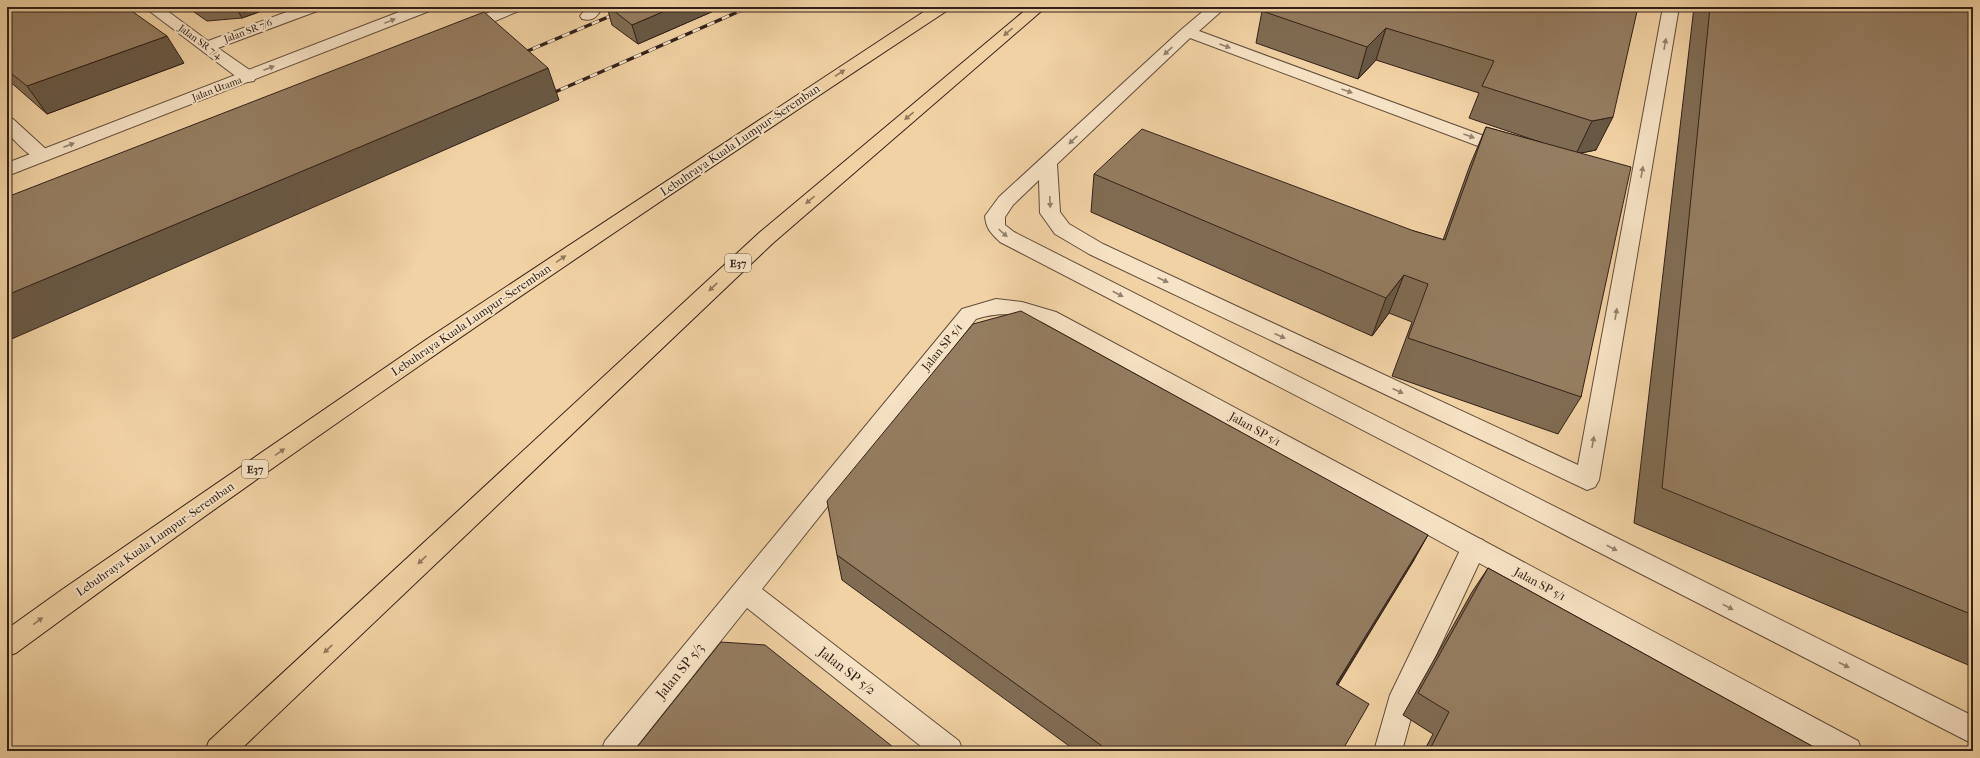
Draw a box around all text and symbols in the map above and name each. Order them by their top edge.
street label: Jalan SR 7/6 [221,16,274,46]
one-way arrow [385,18,397,24]
street label: Jalan SR 7/4 [175,22,225,62]
one-way arrow [1002,27,1013,36]
one-way arrow [1662,38,1668,50]
one-way arrow [1219,43,1231,49]
one-way arrow [1163,46,1173,56]
one-way arrow [264,65,276,71]
one-way arrow [835,69,845,77]
street label: Jalan Utama [189,74,244,104]
street label: Lebuhraya Kuala Lumpur–Seremban [658,81,822,199]
one-way arrow [1341,89,1353,95]
one-way arrow [903,111,914,120]
one-way arrow [1463,134,1475,140]
one-way arrow [1068,135,1078,145]
one-way arrow [64,142,76,148]
one-way arrow [1639,166,1645,178]
one-way arrow [804,196,815,205]
one-way arrow [1046,196,1053,208]
one-way arrow [998,229,1008,238]
road number: E37 [725,254,751,272]
one-way arrow [555,255,566,263]
street label: Lebuhraya Kuala Lumpur–Seremban [389,261,553,379]
one-way arrow [1157,277,1168,283]
one-way arrow [708,282,718,292]
one-way arrow [1112,291,1123,297]
one-way arrow [1614,308,1620,320]
street label: Jalan SP 5/1 [918,321,965,374]
one-way arrow [1275,333,1286,339]
one-way arrow [1392,388,1403,394]
street label: Jalan SP 5/1 [1226,409,1283,449]
one-way arrow [1591,436,1597,448]
one-way arrow [274,448,285,456]
road number: E37 [242,460,268,478]
street label: Lebuhraya Kuala Lumpur–Seremban [73,479,237,599]
one-way arrow [1607,545,1618,551]
one-way arrow [417,555,427,565]
street label: Jalan SP 5/1 [1511,564,1568,603]
one-way arrow [1723,603,1734,610]
one-way arrow [33,617,44,625]
street label: Jalan SP 5/3 [652,640,708,703]
street label: Jalan SP 5/2 [814,643,879,699]
one-way arrow [322,645,333,654]
one-way arrow [1839,662,1850,668]

